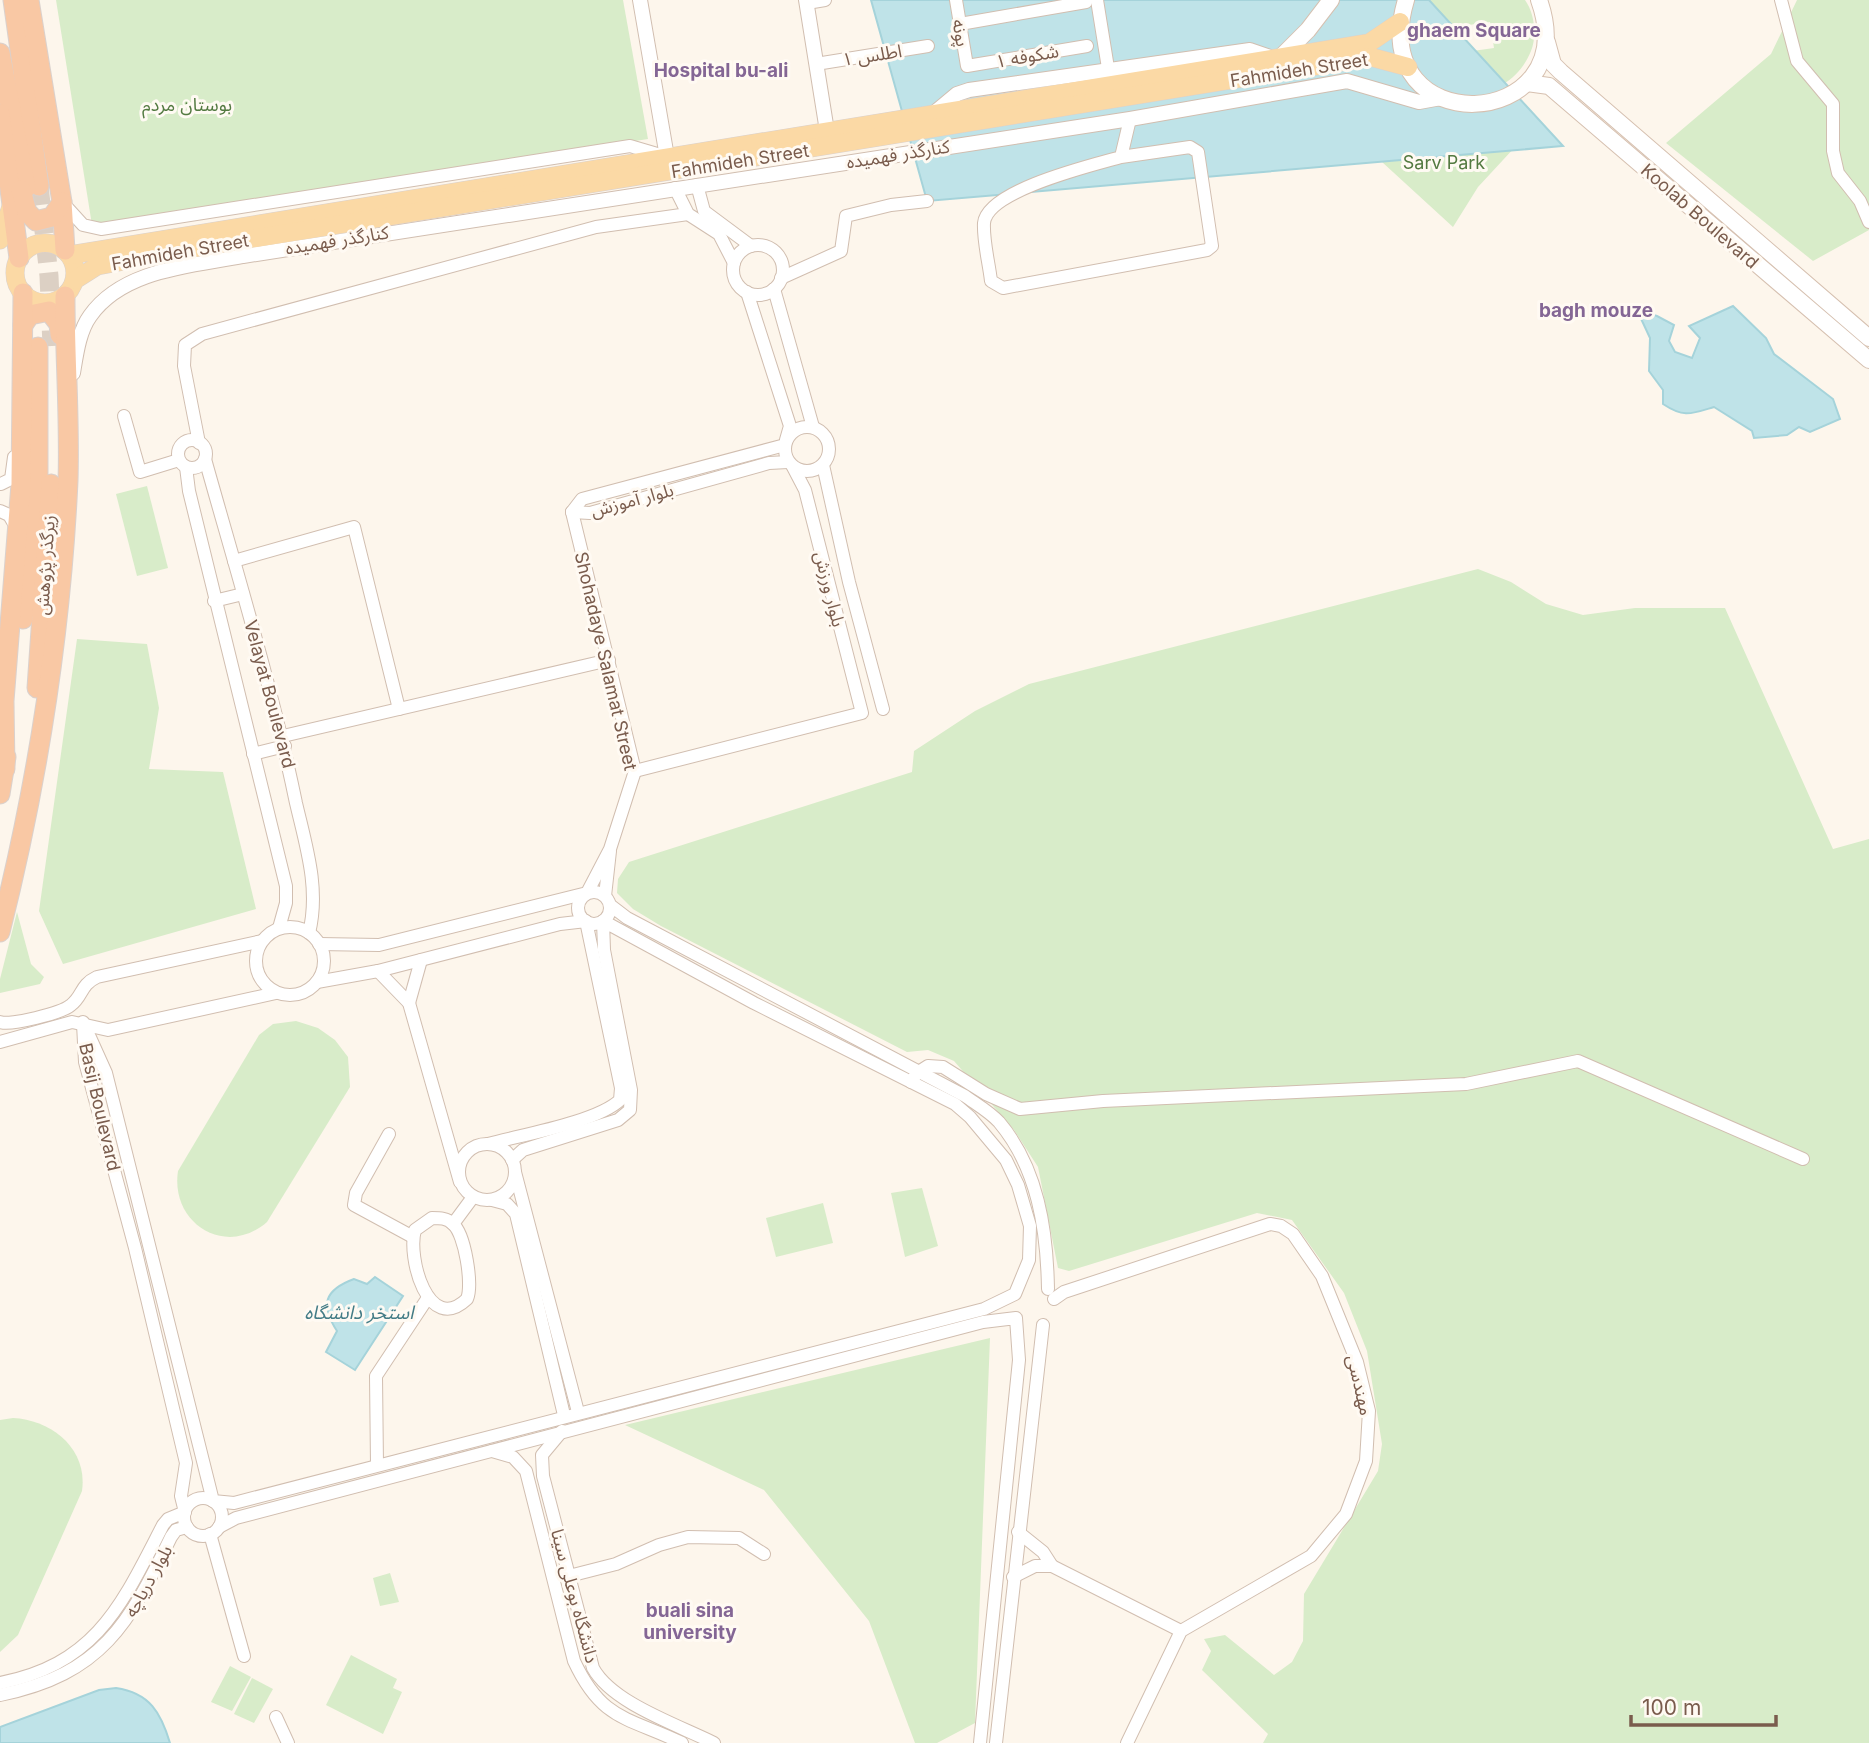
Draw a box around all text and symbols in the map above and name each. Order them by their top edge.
street label: پونه [947,18,974,49]
district label: ghaem Square [1407,19,1541,42]
street label: اطلس ۱ [841,40,903,71]
street label: شکوفه ۱ [994,40,1060,73]
street label: Fahmideh Street [1229,49,1369,91]
district label: Hospital bu-ali [654,59,788,82]
park label: بوستان مردم [142,94,232,119]
street label: کنارگذر فهمیده [845,135,952,174]
street label: Fahmideh Street [670,140,810,182]
park label: Sarv Park [1403,152,1485,173]
street label: Koolab Boulevard [1637,159,1763,273]
street label: کنارگذر فهمیده [284,221,391,260]
street label: Fahmideh Street [110,230,250,274]
district label: bagh mouze [1539,299,1653,322]
street label: بلوار آموزش [588,479,676,522]
street label: زیرگذر پژوهش [31,514,60,616]
street label: بلوار ورزش [810,549,850,629]
street label: Shohadaye Salamat Street [571,550,641,772]
street label: Velayat Boulevard [240,618,300,770]
street label: Basij Boulevard [75,1041,125,1173]
water label: استخر دانشگاه [304,1301,416,1324]
street label: مهندسی [1342,1353,1377,1418]
street label: دانشگاه بوعلی سینا [546,1527,603,1666]
street label: بلوار دریاچه [120,1541,177,1621]
district label: buali sina university [643,1599,737,1644]
scale bar [1631,1684,1776,1728]
text: 100 m [1642,1695,1701,1720]

